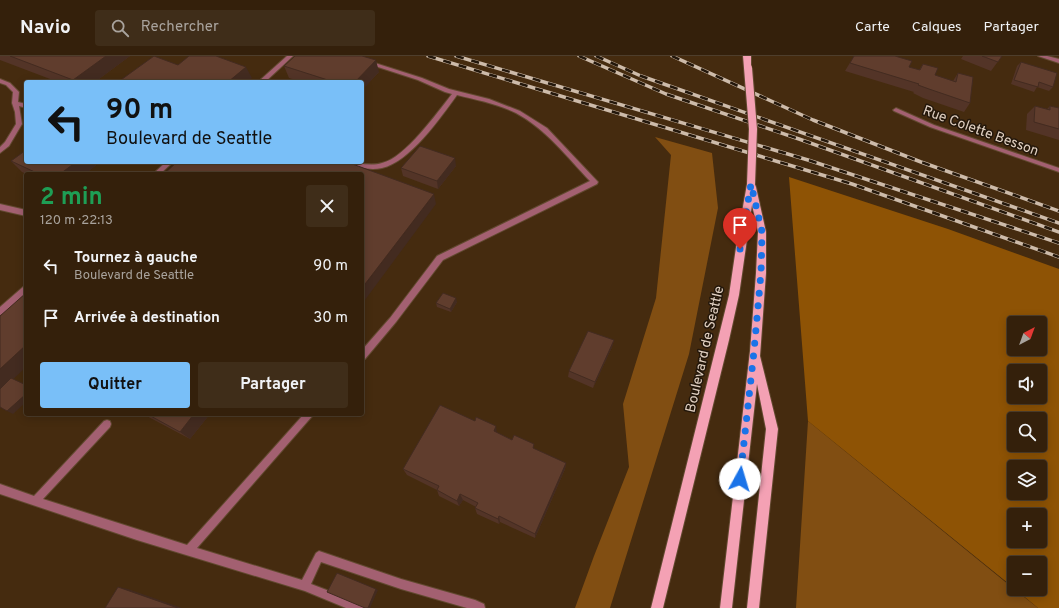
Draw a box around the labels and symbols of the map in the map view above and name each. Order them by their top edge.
street label: Rue Colette Besson [920,103,1041,160]
pin [723,208,757,249]
street label: Boulevard de Seattle [683,284,728,414]
north arrow [1007,316,1047,356]
position arrow [719,458,761,500]

